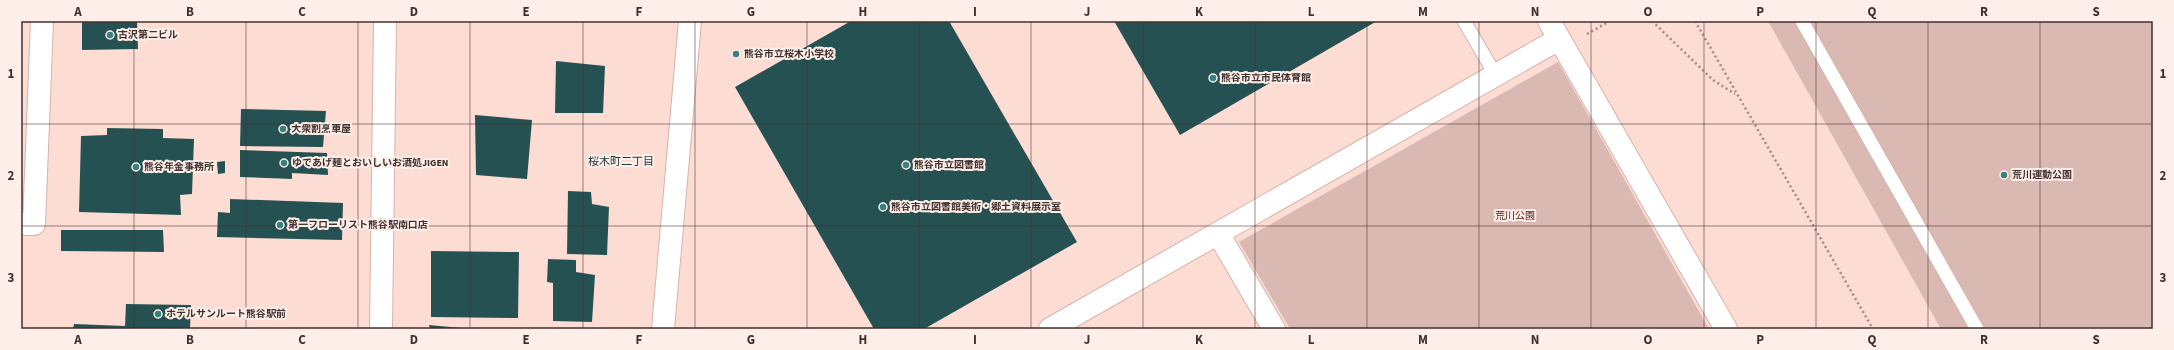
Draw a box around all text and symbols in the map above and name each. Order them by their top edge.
text: A [73,3,82,21]
text: B [186,3,194,21]
text: C [298,3,306,21]
text: D [410,3,418,21]
text: E [522,3,530,21]
text: F [636,3,643,21]
text: G [747,3,755,21]
text: H [859,3,867,21]
text: I [973,3,977,21]
text: J [1084,3,1090,21]
text: K [1195,3,1204,21]
text: L [1308,3,1315,21]
text: M [1418,3,1428,21]
text: N [1531,3,1539,21]
text: O [1644,3,1653,21]
text: P [1756,3,1764,21]
text: Q [1868,3,1877,21]
text: R [1980,3,1988,21]
text: S [2092,3,2100,21]
place label: 古沢第二ビル [118,28,178,42]
marker: 古沢第二ビル [105,30,115,40]
place label: 熊谷市立桜木小学校 [744,47,834,61]
marker: 熊谷市立桜木小学校 [731,49,741,59]
text: 1 [8,65,15,83]
text: 1 [2160,65,2167,83]
place label: 熊谷市立市民体育館 [1221,71,1311,85]
marker: 熊谷市立市民体育館 [1208,73,1218,83]
place label: 大衆割烹車屋 [291,122,351,136]
marker: 大衆割烹車屋 [278,124,288,134]
district label: 桜木町二丁目 [588,154,654,169]
place label: ゆであげ麺とおいしいお酒処JIGEN [292,156,449,170]
marker: ゆであげ麺とおいしいお酒処JIGEN [279,158,289,168]
place label: 熊谷市立図書館 [914,158,984,172]
place label: 熊谷年金事務所 [144,160,214,174]
marker: 熊谷市立図書館 [901,160,911,170]
marker: 熊谷年金事務所 [131,162,141,172]
text: 2 [8,167,15,185]
text: 2 [2160,167,2167,185]
place label: 荒川運動公園 [2012,168,2072,182]
marker: 荒川運動公園 [1999,170,2009,180]
place label: 熊谷市立図書館美術・郷土資料展示室 [891,200,1061,214]
marker: 熊谷市立図書館美術・郷土資料展示室 [878,202,888,212]
park label: 荒川公園 [1495,209,1535,223]
place label: 第一フローリスト熊谷駅南口店 [288,218,428,232]
marker: 第一フローリスト熊谷駅南口店 [275,220,285,230]
text: 3 [8,269,15,287]
text: 3 [2160,269,2167,287]
place label: ホテルサンルート熊谷駅前 [166,307,286,321]
marker: ホテルサンルート熊谷駅前 [153,309,163,319]
text: A [73,331,82,349]
text: B [186,331,194,349]
text: C [298,331,306,349]
text: D [410,331,418,349]
text: E [522,331,530,349]
text: F [636,331,643,349]
text: G [747,331,755,349]
text: H [859,331,867,349]
text: I [973,331,977,349]
text: J [1084,331,1090,349]
text: K [1195,331,1204,349]
text: L [1308,331,1315,349]
text: M [1418,331,1428,349]
text: N [1531,331,1539,349]
text: O [1644,331,1653,349]
text: P [1756,331,1764,349]
text: Q [1868,331,1877,349]
text: R [1980,331,1988,349]
text: S [2092,331,2100,349]

